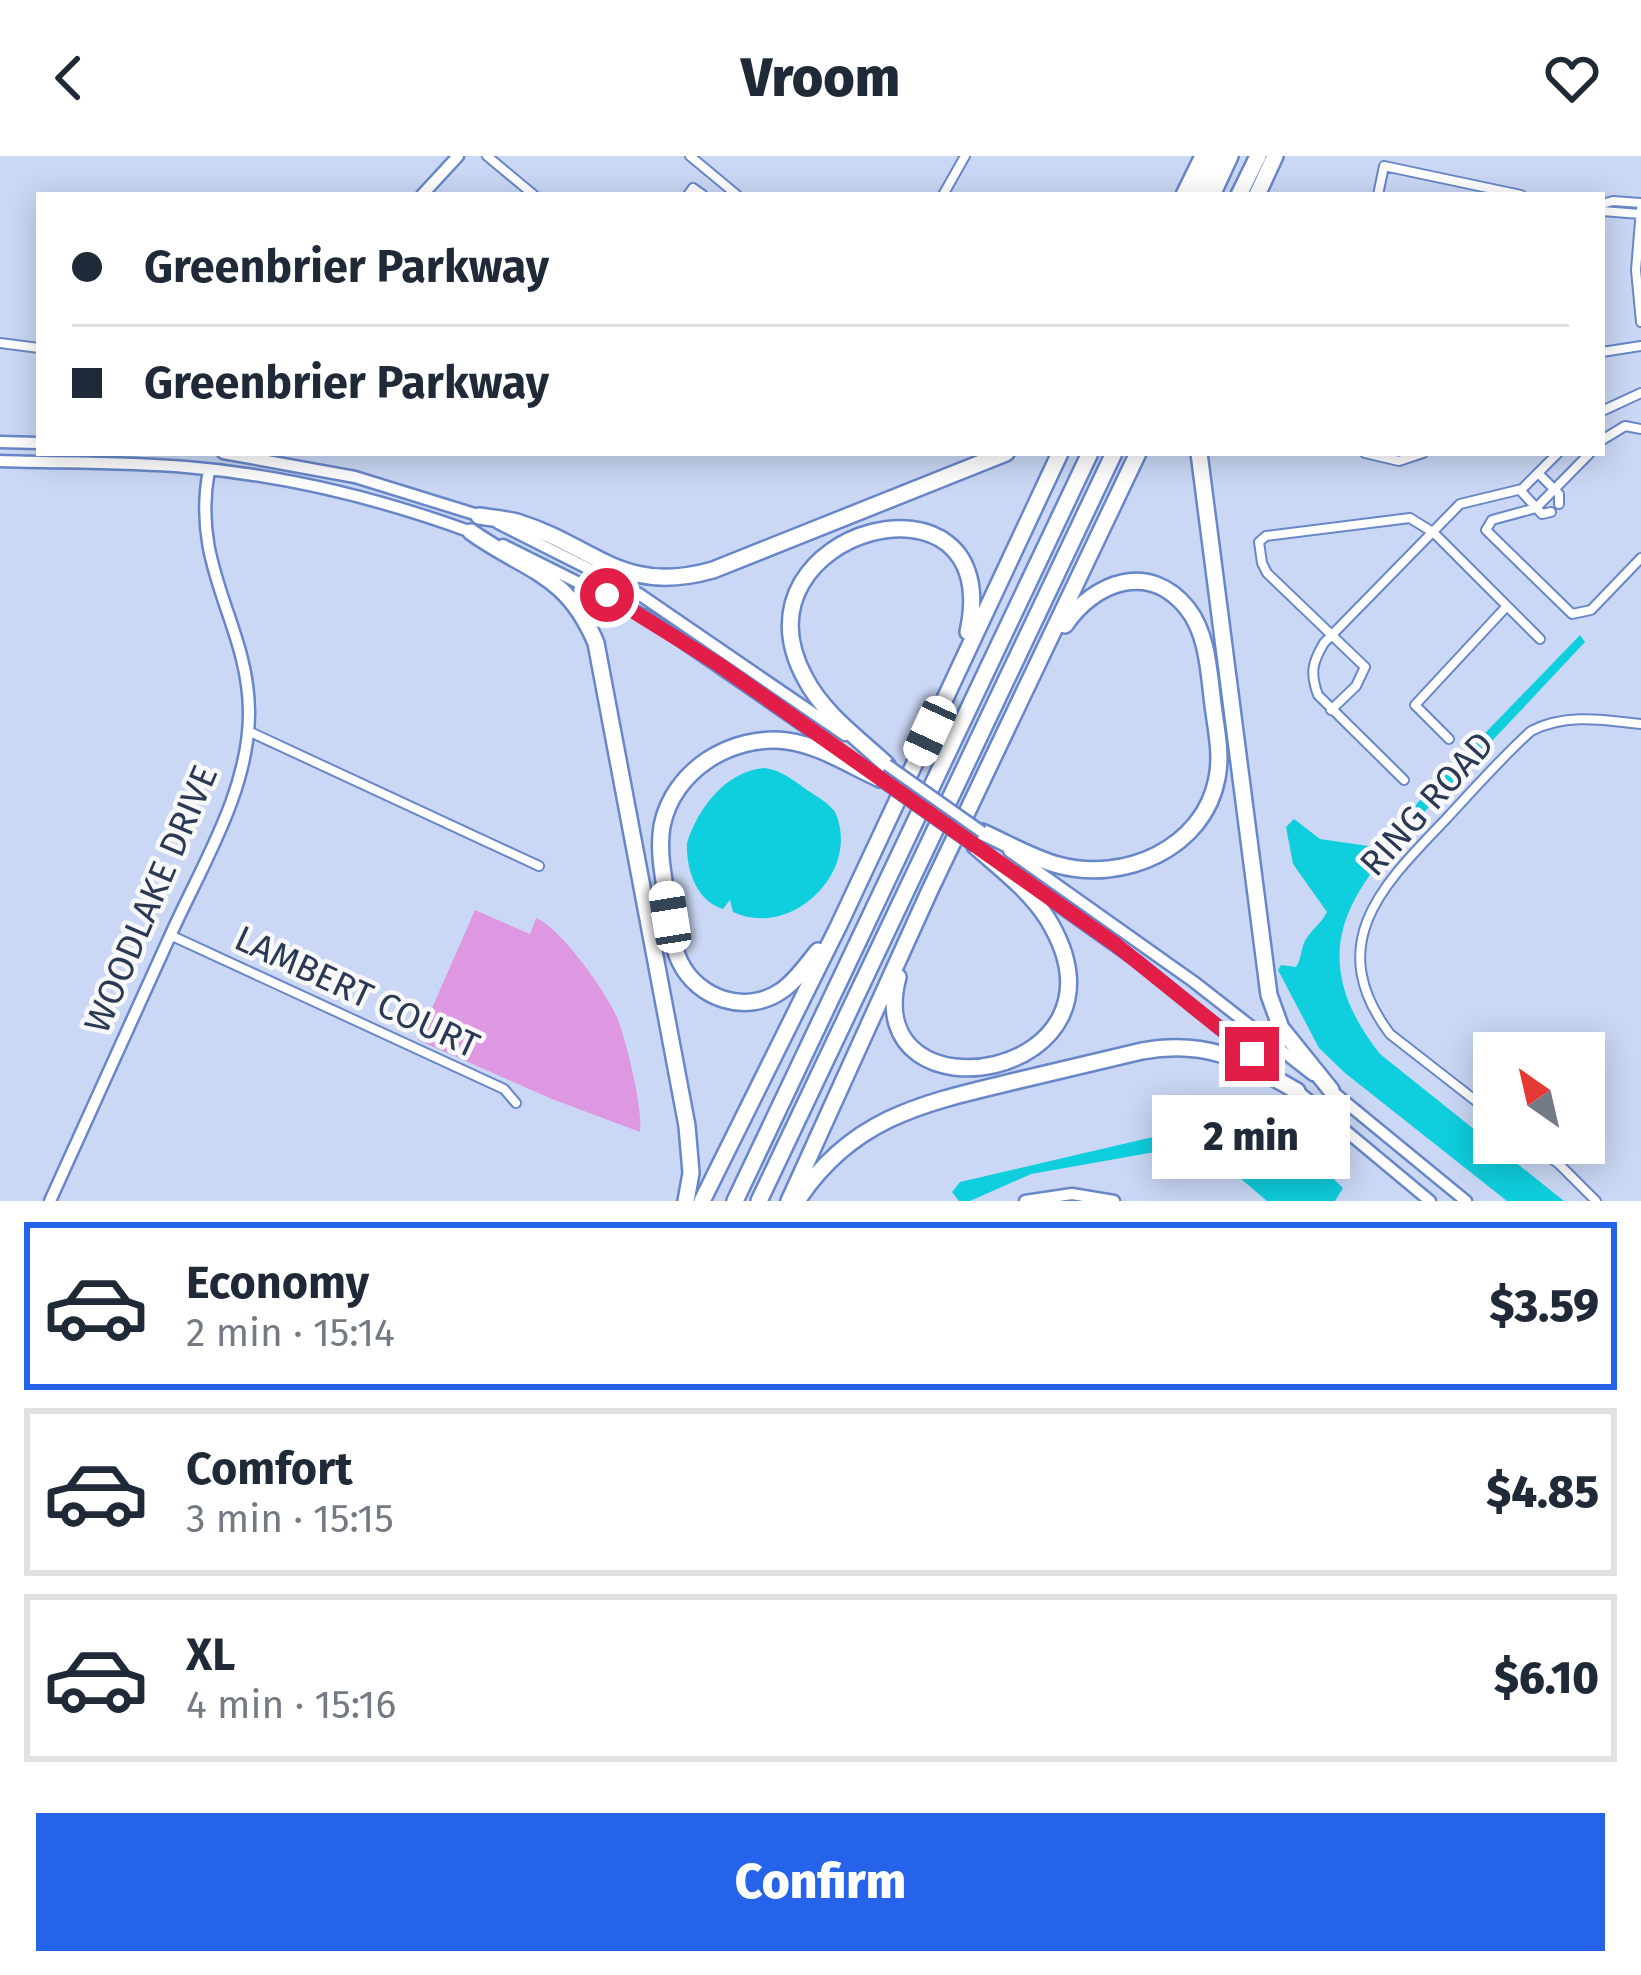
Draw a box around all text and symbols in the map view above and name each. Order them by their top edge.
icon: back [36,45,102,111]
icon: heart [1539,45,1605,111]
text: Vroom [741,46,900,110]
text: Greenbrier Parkway [144,240,549,294]
text: Greenbrier Parkway [144,356,549,410]
route start [580,568,634,622]
car [898,691,962,771]
street label: RING ROAD [1351,723,1503,885]
street label: WOODLAKE DRIVE [75,759,227,1039]
car [647,879,693,955]
street label: LAMBERT COURT [228,916,487,1068]
route end [1225,1027,1279,1081]
north arrow [1473,1032,1605,1164]
map controls [1473,1032,1605,1164]
callout: 2 min [1153,1096,1351,1180]
text: 2 min [1203,1114,1299,1160]
icon: car [42,1252,150,1360]
text: Economy [186,1256,369,1310]
text: $3.59 [1490,1279,1599,1333]
text: 2 min · 15:14 [186,1310,395,1356]
icon: car [42,1438,150,1546]
text: Comfort [186,1442,353,1496]
text: $4.85 [1486,1465,1599,1519]
text: 3 min · 15:15 [186,1496,394,1542]
icon: car [42,1624,150,1732]
text: XL [186,1628,235,1682]
text: $6.10 [1494,1651,1599,1705]
text: 4 min · 15:16 [186,1682,396,1728]
button: Confirm [36,1813,1605,1951]

